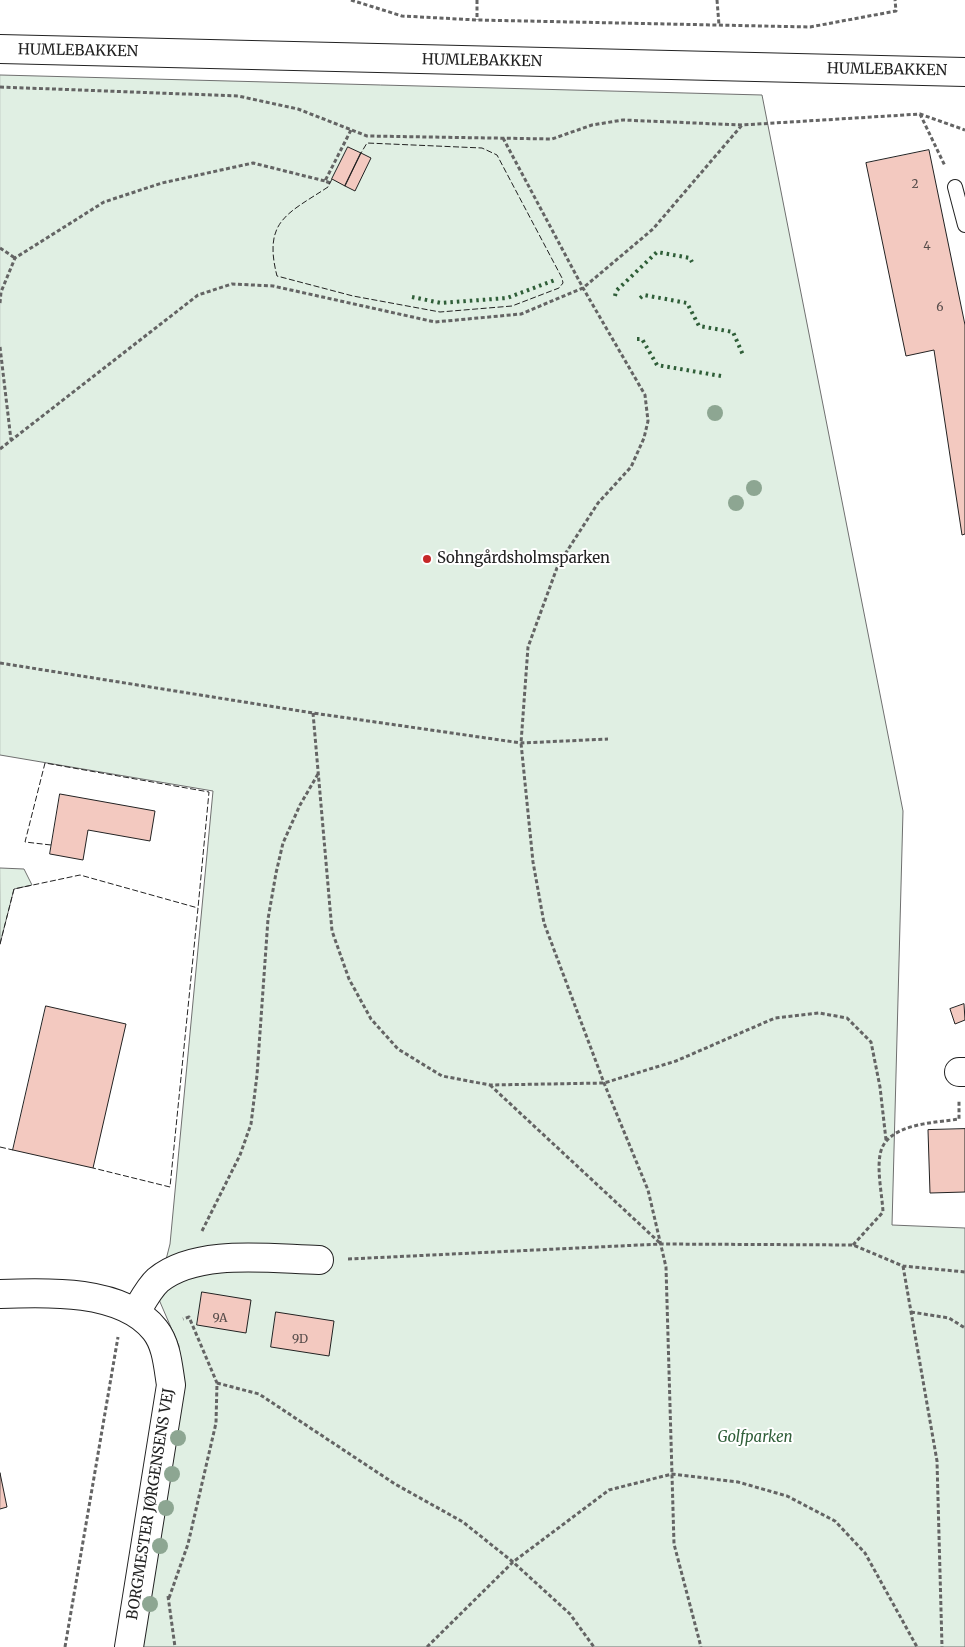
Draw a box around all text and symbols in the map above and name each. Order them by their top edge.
street label: HUMLEBAKKEN [18,41,138,61]
street label: HUMLEBAKKEN [422,51,542,71]
street label: HUMLEBAKKEN [827,60,947,80]
house number: 2 [911,178,919,192]
house number: 4 [923,240,931,254]
house number: 6 [936,301,944,315]
place label: Sohngårdsholmsparken [437,550,610,568]
marker: Sohngårdsholmsparken [421,553,433,565]
house number: 9A [212,1312,228,1326]
house number: 9D [292,1333,308,1347]
street label: BORGMESTER JØRGENSENS VEJ [124,1387,178,1621]
park label: Golfparken [717,1429,793,1447]

